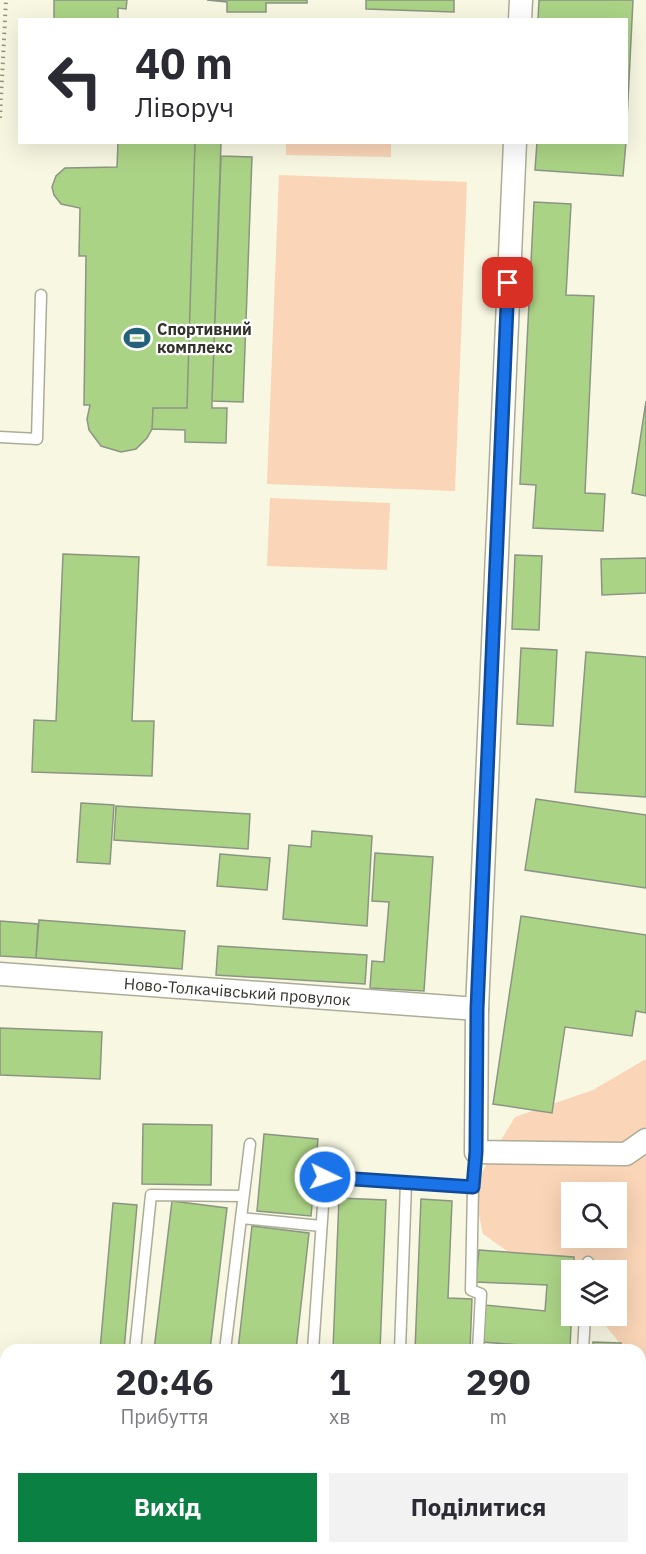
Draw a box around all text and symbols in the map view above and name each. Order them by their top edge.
text: 40 m [135,36,233,91]
icon: left [36,42,114,120]
text: Ліворуч [135,89,234,124]
pin [482,257,533,308]
icon: arrive [491,266,524,299]
place label: Спортивний комплекс [157,319,252,357]
sports icon: Спортивний комплекс [122,323,152,353]
street label: Ново-Толкачівський провулок [123,973,352,1010]
position arrow [293,1145,357,1209]
map controls [561,1182,627,1326]
button: search [561,1182,627,1248]
button: layers [561,1260,627,1326]
text: 20:46 [115,1358,214,1405]
text: 1 [329,1358,351,1405]
text: 290 [466,1358,531,1405]
text: Прибуття [120,1403,209,1430]
text: хв [329,1403,350,1430]
text: m [490,1403,507,1430]
button: Вихід [18,1473,317,1542]
button: Поділитися [329,1473,628,1542]

